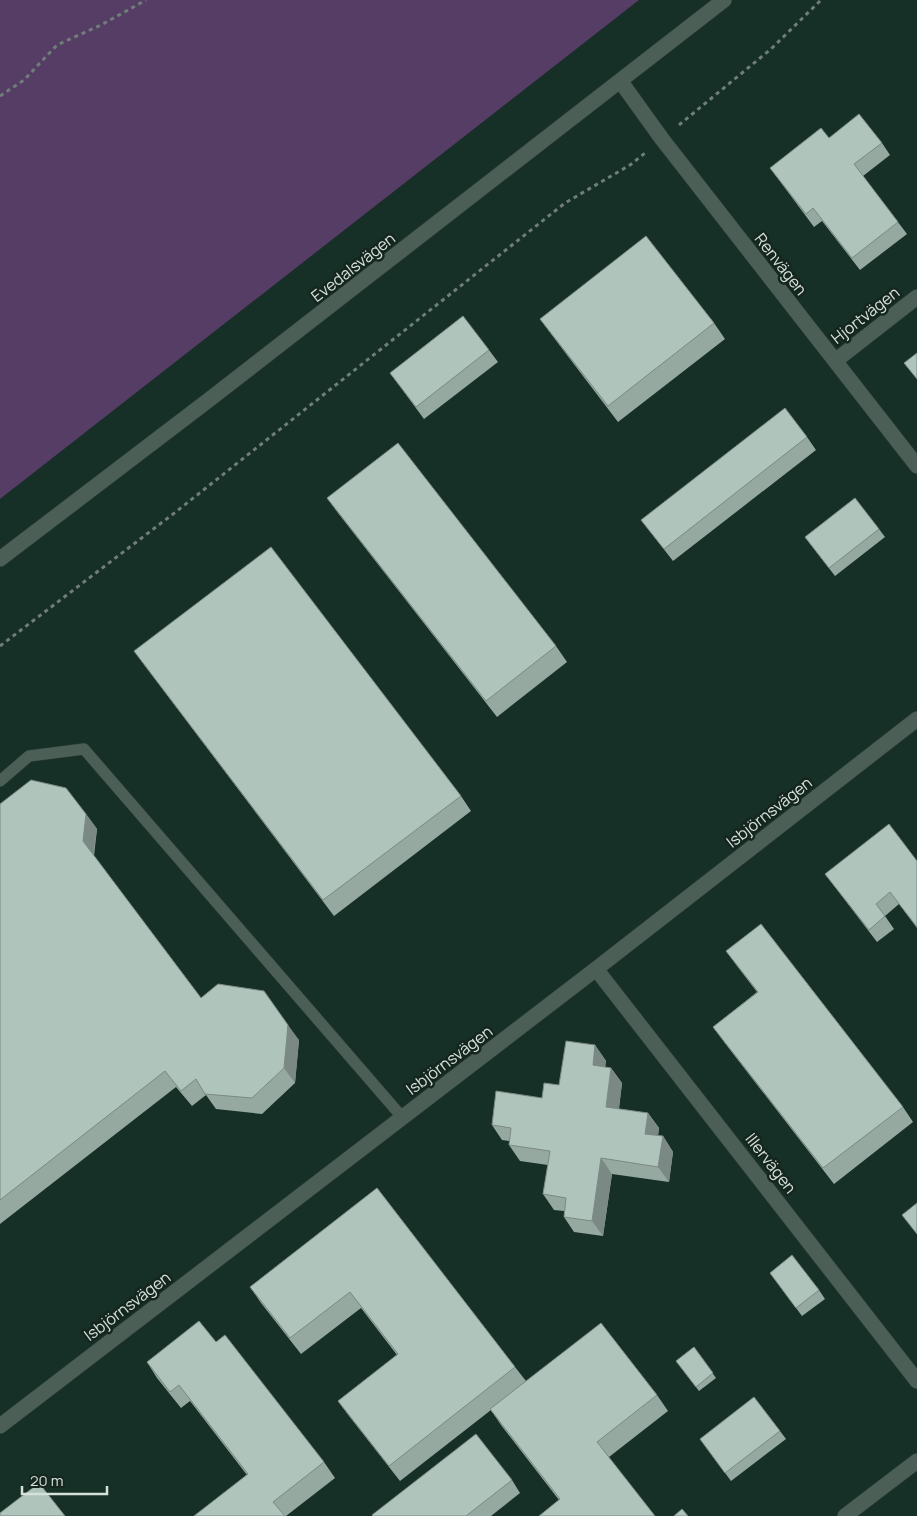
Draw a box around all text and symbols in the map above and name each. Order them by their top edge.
street label: Evedalsvägen [306,227,400,307]
street label: Renvägen [750,228,812,300]
street label: Hjortvägen [826,281,904,349]
street label: Isbjörnsvägen [722,772,816,852]
street label: Isbjörnsvägen [401,1020,497,1100]
street label: Illervägen [740,1128,802,1198]
street label: Isbjörnsvägen [79,1266,175,1346]
scale bar [22,1464,108,1496]
text: 20 m [30,1470,63,1491]

